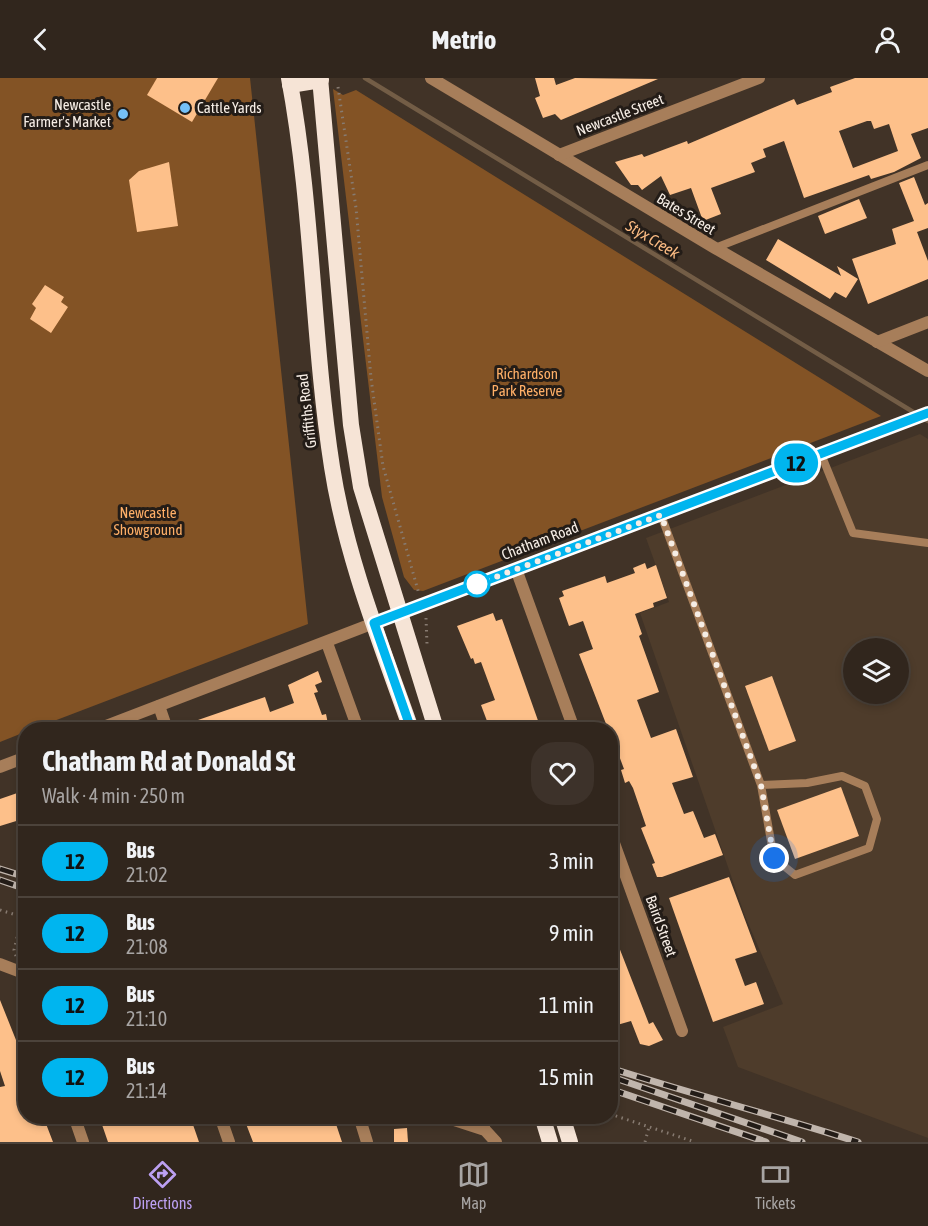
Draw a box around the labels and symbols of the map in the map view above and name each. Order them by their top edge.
street label: Newcastle Street [574,90,666,139]
place label: Newcastle Farmer's Market [23,96,111,130]
place label: Cattle Yards [197,99,262,116]
marker: Cattle Yards [178,101,192,115]
marker: Newcastle Farmer's Market [116,107,130,121]
street label: Bates Street [654,189,719,238]
water label: Styx Creek [622,216,684,263]
park label: Richardson Park Reserve [492,365,563,399]
street label: Griffiths Road [293,373,320,449]
line badge: 12 [769,444,823,482]
park label: Newcastle Showground [114,504,183,538]
street label: Chatham Road [499,518,581,563]
unlabelled marker [464,571,490,597]
your location [759,843,789,873]
street label: Baird Street [643,893,680,959]

